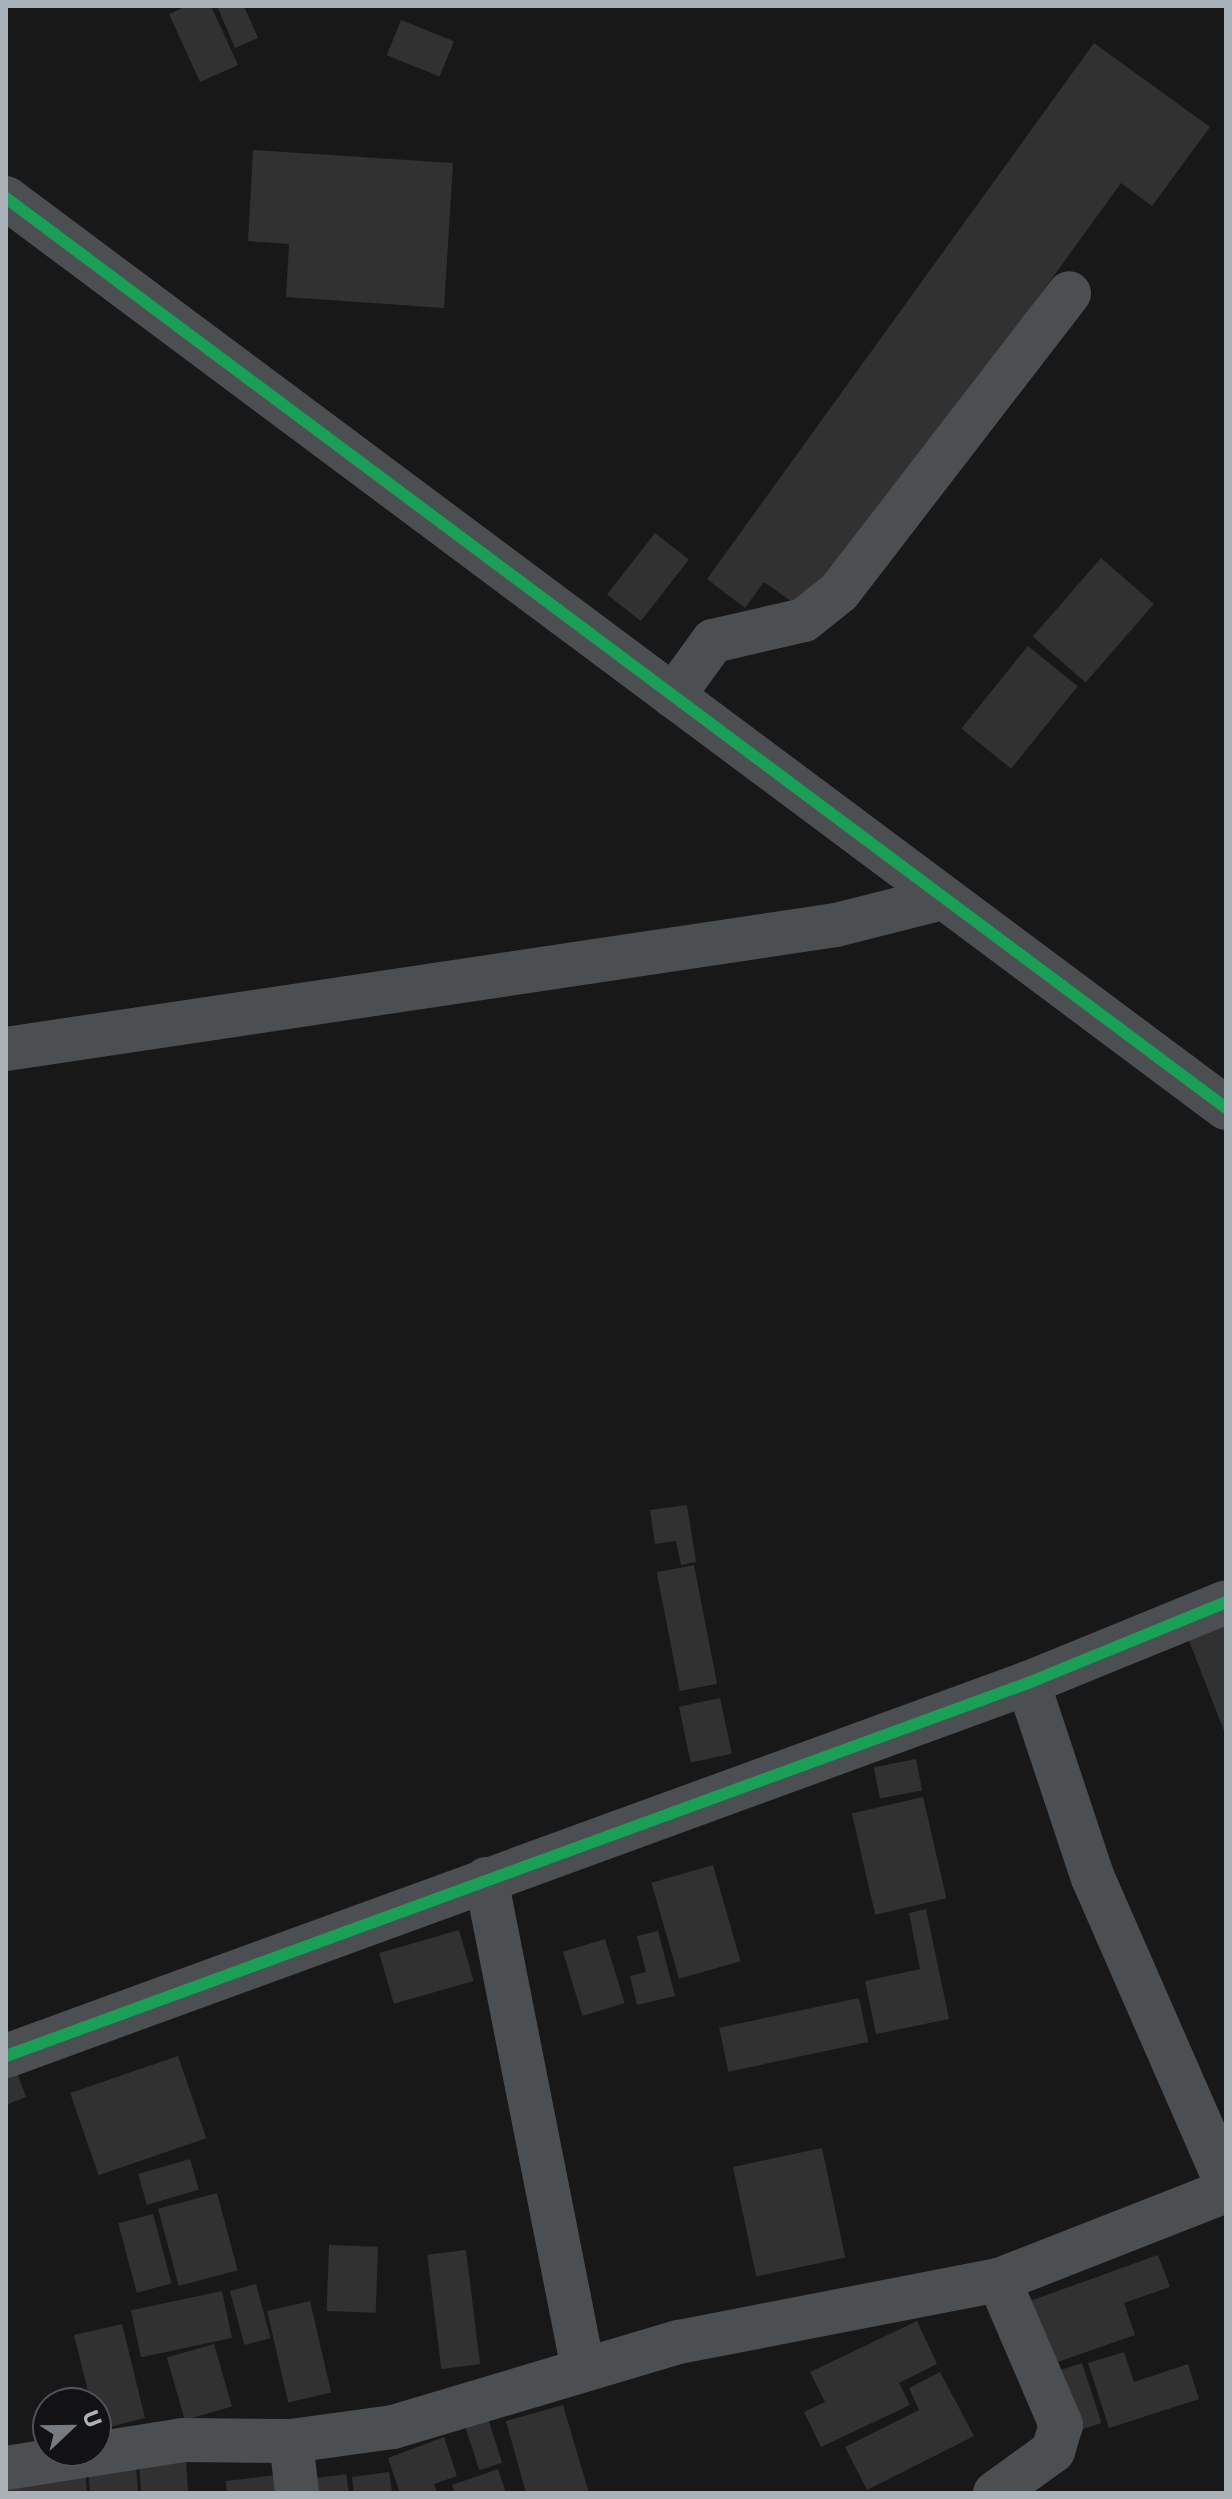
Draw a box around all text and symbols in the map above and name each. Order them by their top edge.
north arrow [32,2387,112,2467]
text: U [77,2406,108,2431]

